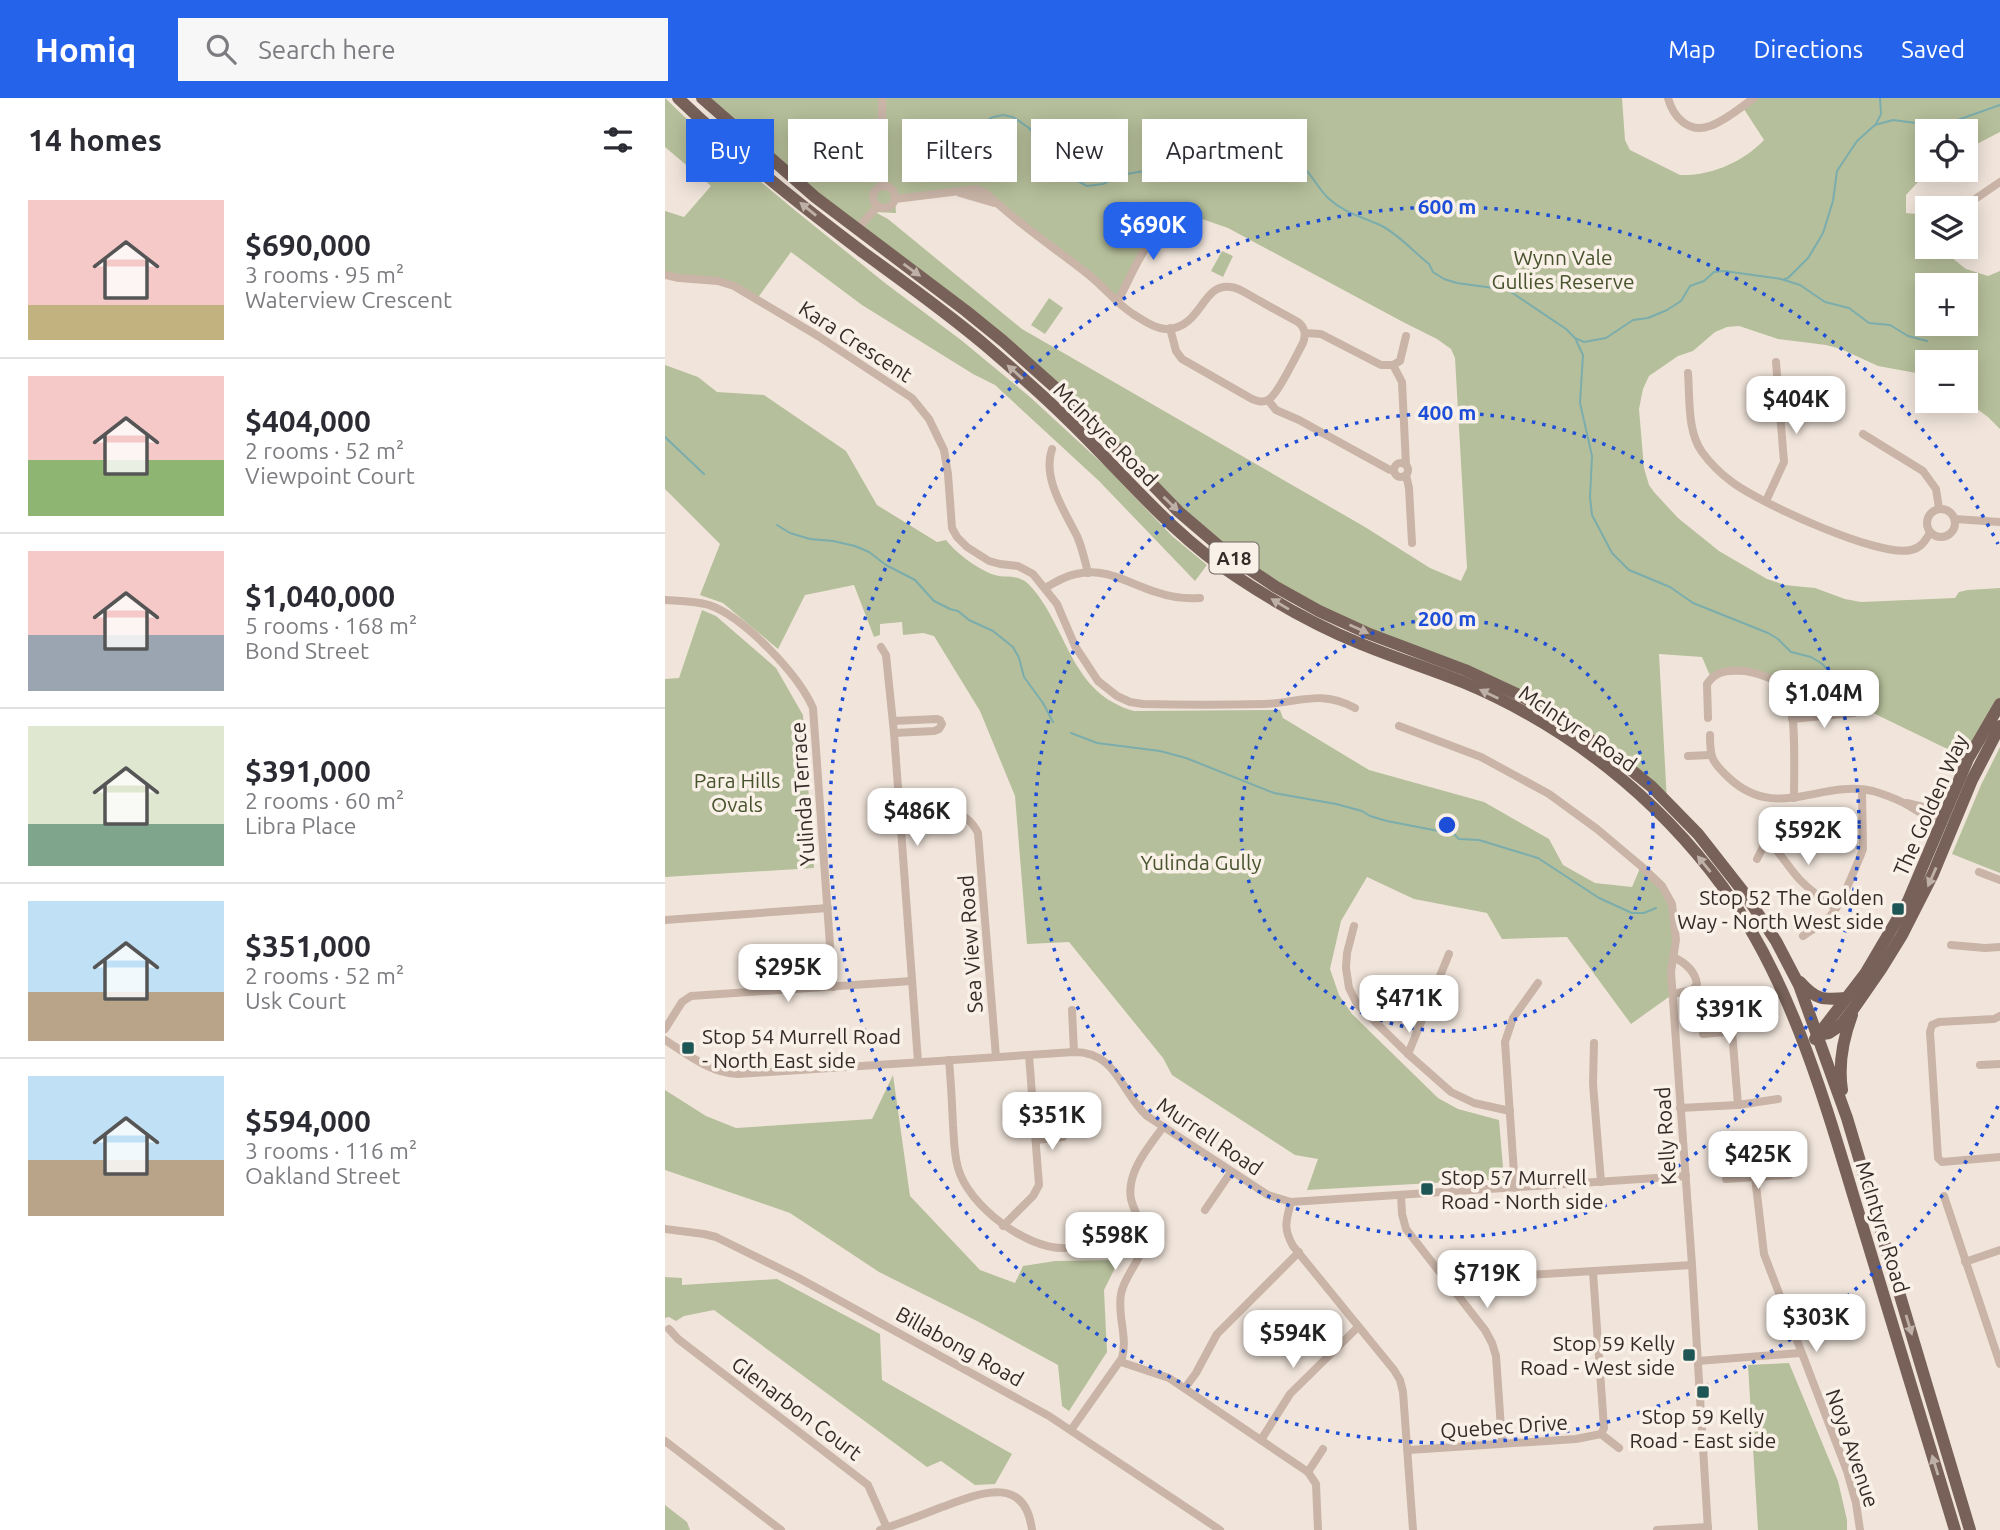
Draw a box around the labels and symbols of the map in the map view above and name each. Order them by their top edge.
text: 600 m [1418,194,1476,218]
one-way arrow [799,201,817,216]
pin: $690K [1104,202,1202,262]
park label: Wynn Vale Gullies Reserve [1491,245,1635,293]
one-way arrow [903,263,921,277]
street label: Kara Crescent [795,295,917,387]
one-way arrow [1006,364,1024,380]
pin: $404K [1747,376,1845,436]
street label: McIntyre Road [1049,377,1163,491]
text: 400 m [1418,400,1476,424]
one-way arrow [1162,496,1179,512]
road number: A18 [1209,542,1259,573]
one-way arrow [1271,598,1290,610]
text: 200 m [1418,606,1476,630]
one-way arrow [1349,624,1370,635]
pin: $1.04M [1767,670,1881,730]
street label: McIntyre Road [1515,680,1641,776]
one-way arrow [1479,689,1499,700]
street label: Yulinda Terrace [785,721,819,867]
street label: The Golden Way [1888,731,1972,879]
park label: Para Hills Ovals [694,768,780,816]
pin: $486K [868,788,966,848]
pin: $592K [1759,808,1857,867]
centre of rings [1435,813,1459,837]
park label: Yulinda Gully [1140,850,1262,874]
one-way arrow [1697,855,1712,872]
one-way arrow [1926,867,1938,887]
street label: Sea View Road [953,874,987,1014]
place label: Stop 52 The Golden Way - North West side [1677,885,1884,933]
marker: Stop 52 The Golden Way - North West side [1890,901,1906,917]
pin: $295K [739,944,837,1004]
pin: $471K [1360,976,1458,1035]
pin: $391K [1680,986,1778,1046]
place label: Stop 54 Murrell Road - North East side [702,1024,901,1072]
marker: Stop 54 Murrell Road - North East side [680,1040,696,1056]
street label: Kelly Road [1650,1086,1680,1186]
street label: Murrell Road [1153,1092,1267,1180]
pin: $351K [1003,1093,1101,1152]
pin: $425K [1709,1132,1807,1191]
street label: McIntyre Road [1852,1158,1914,1296]
place label: Stop 57 Murrell Road - North side [1441,1165,1603,1213]
marker: Stop 57 Murrell Road - North side [1419,1181,1435,1197]
pin: $598K [1066,1212,1164,1272]
pin: $719K [1438,1250,1536,1310]
pin: $303K [1767,1294,1865,1354]
street label: Billabong Road [892,1301,1028,1391]
pin: $594K [1244,1310,1342,1370]
one-way arrow [1904,1314,1914,1335]
place label: Stop 59 Kelly Road - West side [1520,1331,1675,1379]
marker: Stop 59 Kelly Road - West side [1681,1347,1697,1363]
street label: Glenarbon Court [727,1351,867,1465]
marker: Stop 59 Kelly Road - East side [1695,1384,1711,1400]
street label: Noya Avenue [1822,1386,1884,1510]
place label: Stop 59 Kelly Road - East side [1630,1404,1776,1452]
street label: Quebec Drive [1439,1410,1569,1442]
one-way arrow [1929,1454,1940,1475]

